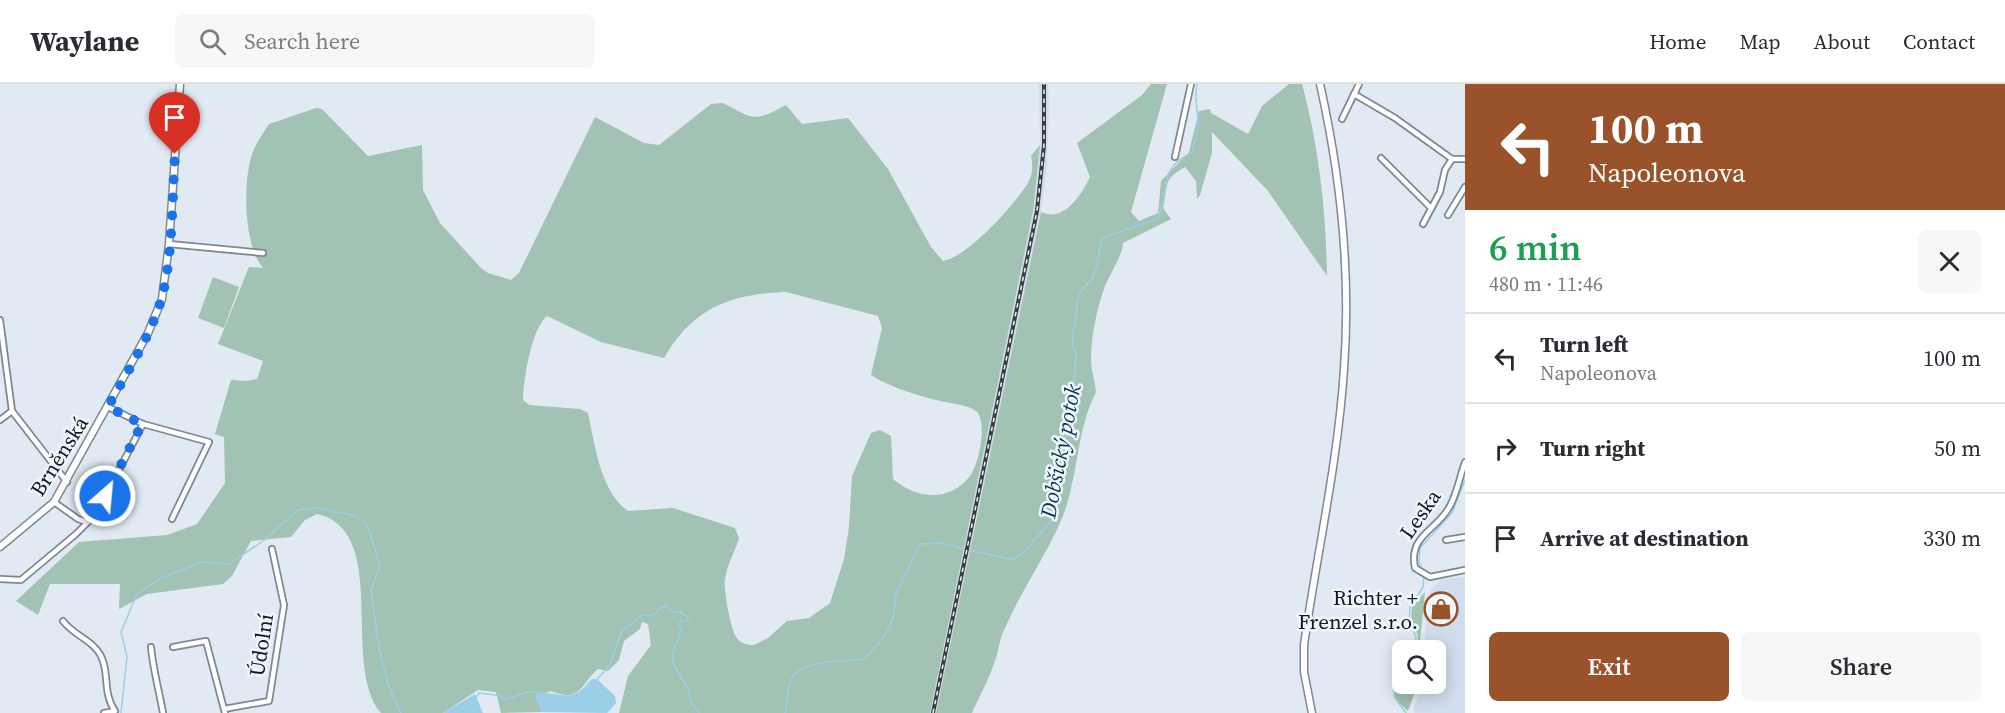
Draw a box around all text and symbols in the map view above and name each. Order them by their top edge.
search box [175,14,595,68]
text: Waylane [30,22,139,60]
icon: search [196,25,229,58]
text: Search here [244,26,360,56]
text: Home [1649,27,1707,56]
text: Map [1740,27,1781,56]
text: About [1814,27,1870,56]
text: Contact [1903,27,1975,56]
pin [149,92,200,154]
text: 100 m [1588,99,1703,157]
icon: arrive [158,101,191,134]
icon: left [1489,108,1567,186]
text: Napoleonova [1588,154,1746,191]
text: 6 min [1489,223,1581,272]
button: close [1918,230,1981,293]
text: 480 m · 11:46 [1489,270,1603,298]
text: Turn left [1540,329,1628,359]
icon: left [1489,342,1522,375]
text: 100 m [1923,343,1981,373]
text: Napoleonova [1540,359,1657,387]
water label: Dobšický potok [1032,381,1088,522]
street label: Brněnská [23,410,95,502]
icon: right [1489,432,1522,465]
text: Turn right [1540,433,1645,463]
text: 50 m [1934,433,1981,463]
position arrow [73,464,137,528]
street label: Leska [1393,483,1448,545]
icon: arrive [1489,522,1522,555]
text: Arrive at destination [1540,523,1749,553]
text: 330 m [1923,523,1981,553]
place label: Richter + Frenzel s.r.o. [1298,583,1418,636]
shop icon: Richter + Frenzel s.r.o. [1423,591,1459,627]
street label: Údolní [242,612,280,678]
button: Exit [1489,632,1729,701]
button: Share [1741,632,1981,701]
map controls [1392,640,1446,694]
button: search [1392,640,1446,694]

